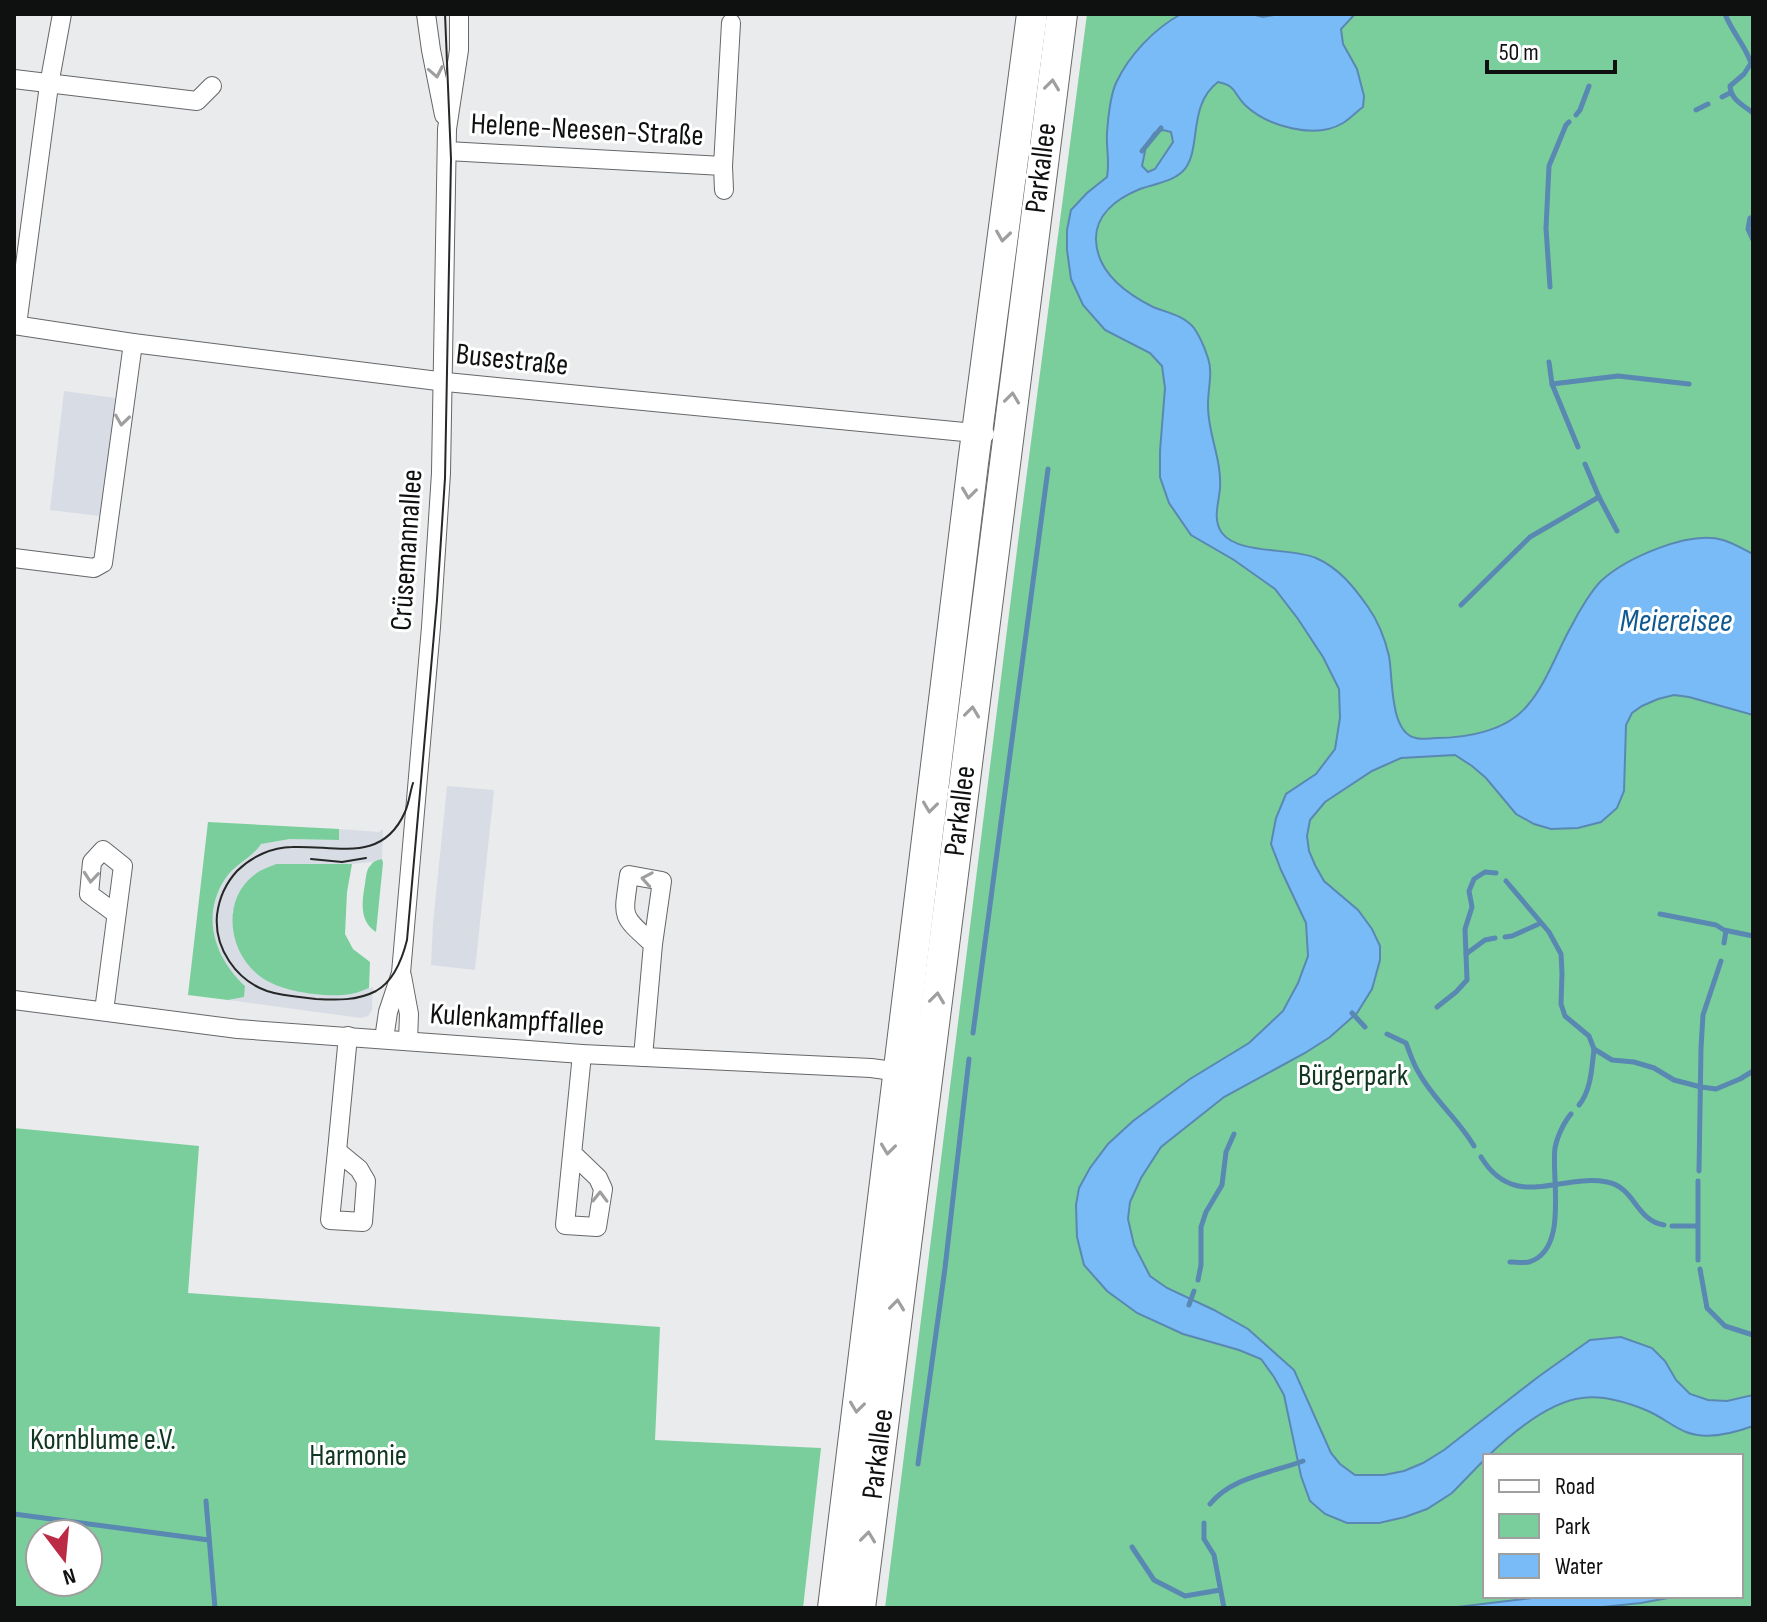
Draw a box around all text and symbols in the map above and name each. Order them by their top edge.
scale bar [1487,24,1615,74]
text: 50 m [1499,38,1539,67]
one-way arrow [426,65,443,78]
one-way arrow [1043,78,1060,92]
street label: Helene-Neesen-Straße [470,106,704,154]
street label: Parkallee [1018,121,1064,215]
one-way arrow [995,229,1012,243]
street label: Busestraße [454,336,570,384]
one-way arrow [1003,391,1020,405]
one-way arrow [114,413,131,427]
street label: Crüsemannallee [383,468,431,632]
one-way arrow [961,487,978,500]
water label: Meiereisee [1620,602,1732,641]
one-way arrow [964,705,981,718]
street label: Parkallee [937,764,983,858]
one-way arrow [922,800,939,814]
one-way arrow [83,871,100,884]
one-way arrow [640,871,654,888]
one-way arrow [928,991,945,1004]
street label: Kulenkampffallee [429,996,605,1044]
park label: Bürgerpark [1298,1058,1409,1094]
one-way arrow [880,1142,897,1156]
one-way arrow [591,1191,609,1203]
one-way arrow [888,1298,905,1312]
one-way arrow [849,1400,866,1414]
street label: Parkallee [855,1407,901,1501]
park label: Kornblume e.V. [30,1422,176,1458]
park label: Harmonie [309,1438,407,1474]
legend [1483,1454,1743,1598]
text: Road [1555,1472,1595,1501]
text: Park [1555,1512,1590,1541]
north arrow [24,1518,104,1598]
one-way arrow [859,1530,876,1544]
text: Water [1555,1552,1603,1581]
text: N [60,1561,78,1590]

